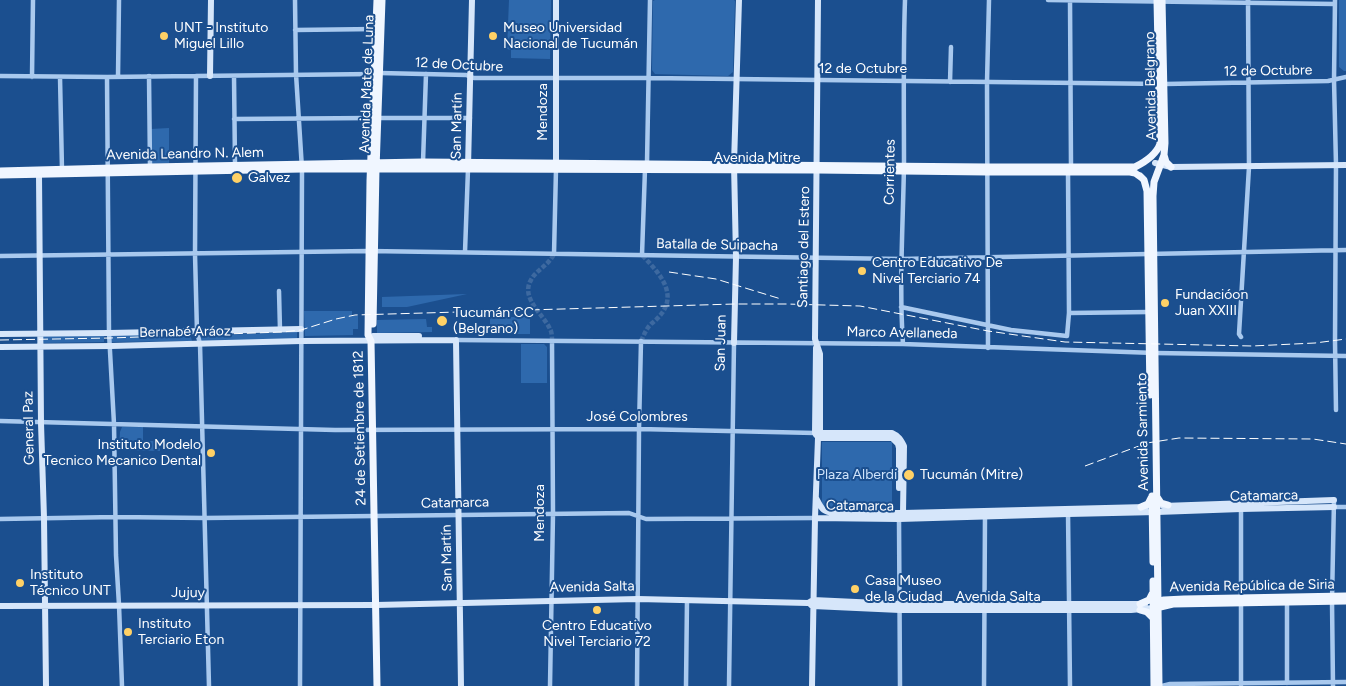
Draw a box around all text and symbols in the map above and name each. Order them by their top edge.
street label: Avenida Mate de Luna [356,14,378,154]
place label: UNT - Instituto Miguel Lillo [174,20,268,52]
place label: Museo Universidad Nacional de Tucumán [503,20,638,52]
marker: UNT - Instituto Miguel Lillo [158,30,170,42]
marker: Museo Universidad Nacional de Tucumán [487,30,499,42]
street label: Avenida Belgrano [1142,31,1160,141]
street label: 12 de Octubre [414,54,504,76]
street label: 12 de Octubre [819,61,907,77]
street label: 12 de Octubre [1224,62,1312,80]
street label: Mendoza [535,83,551,141]
street label: San Martín [448,92,466,160]
street label: Corrientes [881,139,899,205]
street label: Avenida Leandro N. Alem [106,144,264,164]
street label: Avenida Mitre [714,150,800,166]
place label: Galvez [248,170,290,186]
marker: Galvez [230,171,244,185]
street label: Santiago del Estero [795,186,813,308]
street label: Batalla de Suipacha [656,236,778,254]
place label: Centro Educativo De Nivel Terciario 74 [872,255,1003,288]
marker: Centro Educativo De Nivel Terciario 74 [856,265,868,277]
place label: Fundacióon Juan XXIII [1175,287,1248,320]
marker: Fundacióon Juan XXIII [1159,297,1171,309]
place label: Tucumán CC (Belgrano) [453,305,534,338]
marker: Tucumán CC (Belgrano) [435,314,449,328]
street label: San Juan [712,314,730,372]
street label: Bernabé Aráoz [139,323,231,341]
street label: Marco Avellaneda [846,324,958,342]
street label: 24 de Setiembre de 1812 [350,350,370,506]
street label: Avenida Sarmiento [1134,373,1152,491]
street label: General Paz [20,391,38,465]
street label: José Colombres [586,409,688,425]
place label: Instituto Modelo Tecnico Mecanico Dental [44,437,201,470]
marker: Instituto Modelo Tecnico Mecanico Dental [205,447,217,459]
park label: Plaza Alberdi [817,467,897,483]
place label: Tucumán (Mitre) [920,467,1023,483]
marker: Tucumán (Mitre) [902,468,916,482]
street label: Mendoza [532,484,548,542]
street label: Catamarca [1230,487,1298,505]
street label: Catamarca [421,494,489,512]
street label: Catamarca [826,497,894,515]
street label: San Martín [438,524,456,592]
place label: Instituto Técnico UNT [30,567,111,600]
place label: Casa Museo de la Ciudad [865,573,943,606]
street label: Avenida República de Siria [1169,576,1335,596]
marker: Instituto Técnico UNT [14,577,26,589]
street label: Avenida Salta [549,578,635,596]
marker: Casa Museo de la Ciudad [849,583,861,595]
street label: Jujuy [171,584,205,602]
street label: Avenida Salta [955,589,1041,605]
marker: Centro Educativo Nivel Terciario 72 [591,604,603,616]
place label: Instituto Terciario Eton [138,616,224,648]
place label: Centro Educativo Nivel Terciario 72 [542,618,652,650]
marker: Instituto Terciario Eton [122,626,134,638]

